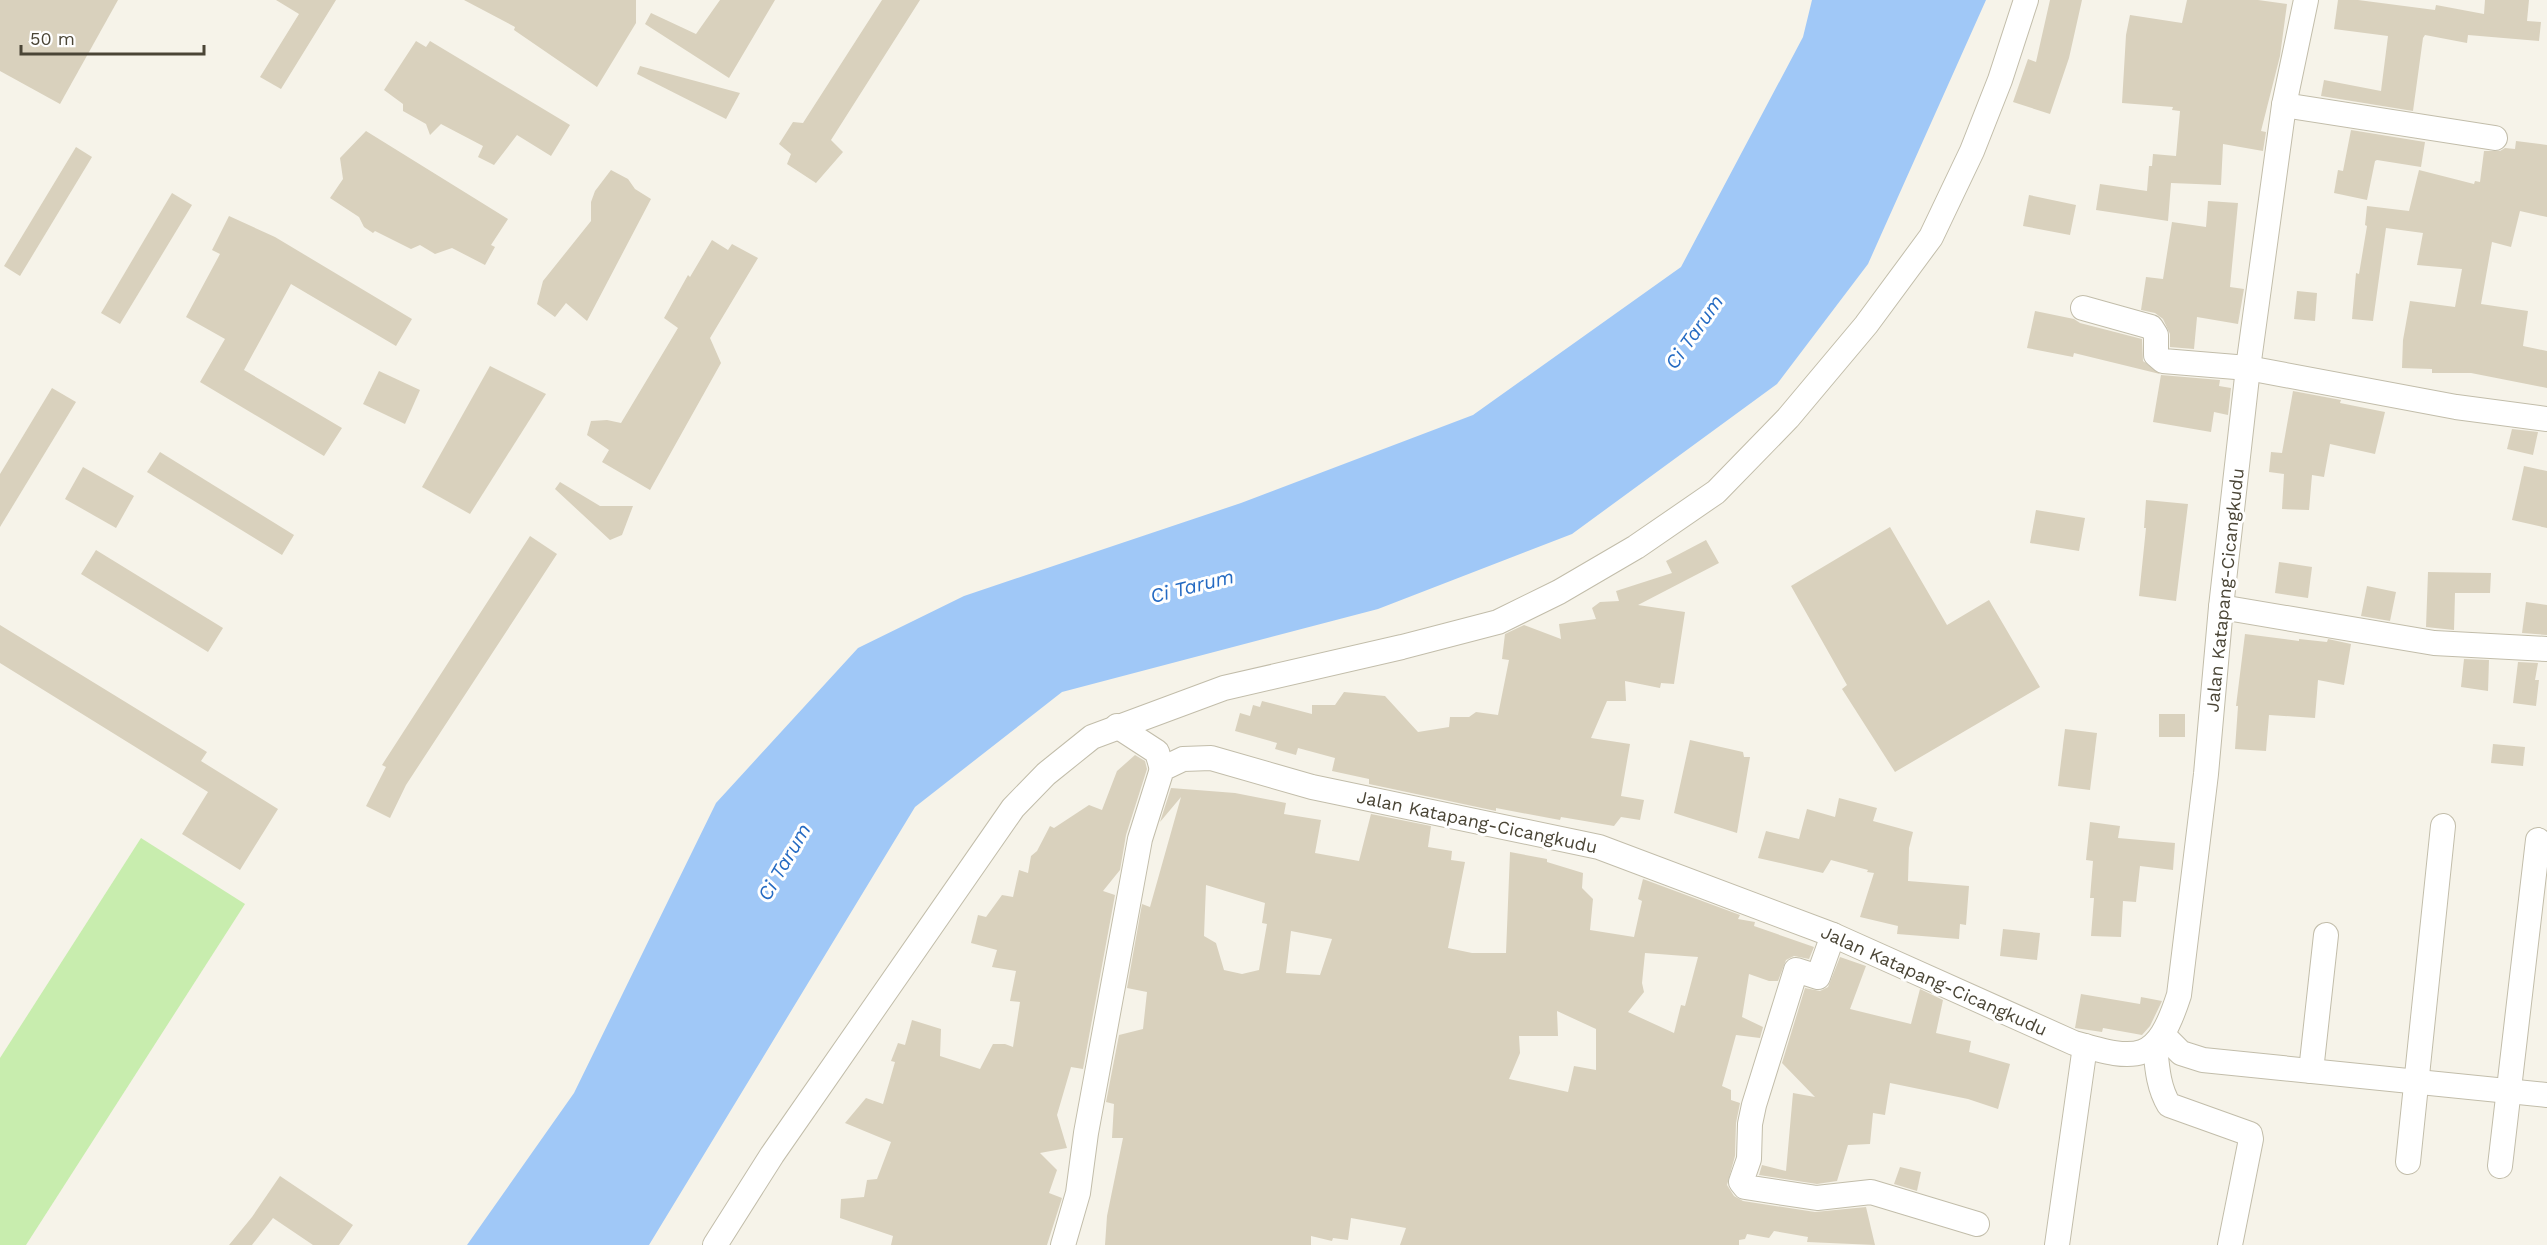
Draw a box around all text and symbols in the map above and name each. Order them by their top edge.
scale bar [21,18,204,56]
text: 50 m [30,28,75,49]
water label: Ci Tarum [1660,290,1728,374]
street label: Jalan Katapang-Cicangkudu [2201,467,2248,713]
water label: Ci Tarum [1148,564,1236,608]
street label: Jalan Katapang-Cicangkudu [1355,786,1599,857]
water label: Ci Tarum [752,819,816,905]
street label: Jalan Katapang-Cicangkudu [1818,921,2051,1040]

